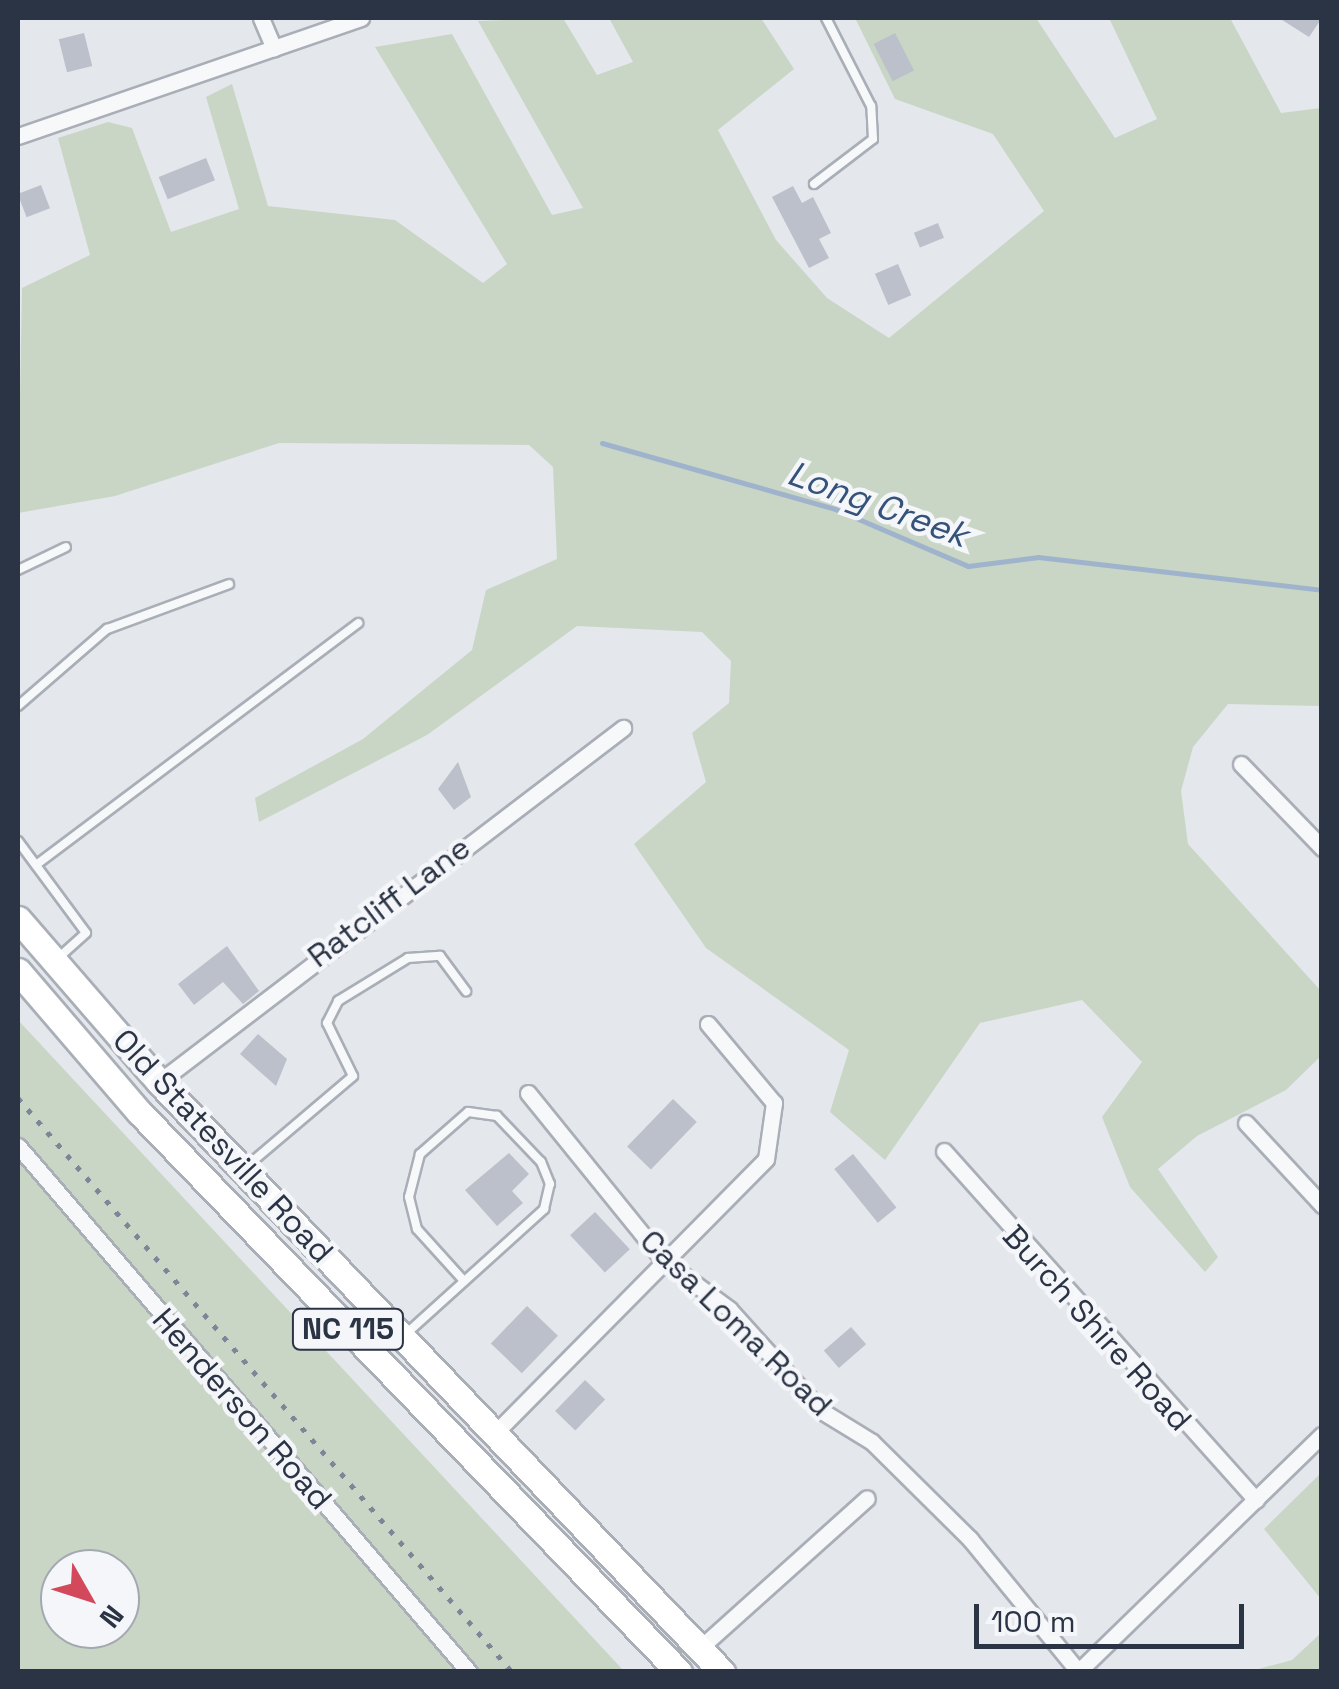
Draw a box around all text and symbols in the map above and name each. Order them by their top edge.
water label: Long Creek [782,452,974,556]
street label: Ratcliff Lane [300,828,478,976]
street label: Old Statesville Road [105,1021,341,1271]
street label: Burch Shire Road [995,1217,1199,1439]
street label: Casa Loma Road [632,1222,840,1424]
street label: Henderson Road [144,1301,340,1517]
road number: NC 115 [290,1304,406,1354]
north arrow [40,1549,140,1649]
scale bar [979,1584,1249,1646]
text: N [92,1598,132,1635]
text: 100 m [991,1602,1076,1641]

